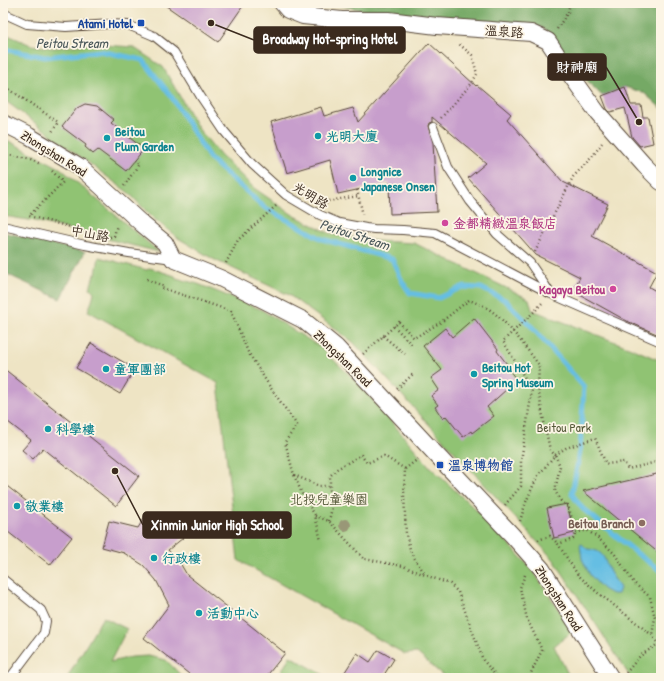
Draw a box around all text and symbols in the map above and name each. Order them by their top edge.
place label: Atami Hotel [78,14,134,32]
marker: Atami Hotel [136,18,146,28]
street label: 溫泉路 [484,21,524,41]
callout: Broadway Hot-spring Hotel [254,27,405,53]
text: Broadway Hot-spring Hotel [263,29,398,50]
water label: Peitou Stream [36,33,108,52]
callout: 財神廟 [548,54,606,80]
text: 財神廟 [556,57,598,76]
place label: Beitou Plum Garden [115,122,174,155]
street label: Zhongshan Road [18,126,90,180]
place label: 光明大廈 [326,127,378,145]
marker: 光明大廈 [313,131,323,141]
marker: Beitou Plum Garden [102,133,112,143]
place label: Longnice Japanese Onsen [361,162,435,196]
marker: Longnice Japanese Onsen [348,173,358,183]
street label: 光明路 [290,177,332,213]
water label: Peitou Stream [318,214,393,254]
place label: 金都精緻溫泉飯店 [453,214,557,232]
marker: 金都精緻溫泉飯店 [440,218,450,228]
street label: 中山路 [69,220,111,246]
place label: Kagaya Beitou [539,280,606,299]
marker: Kagaya Beitou [608,284,618,294]
street label: Zhongshan Road [310,326,376,390]
place label: Beitou Hot Spring Museum [482,358,553,392]
place label: 童軍團部 [114,360,166,378]
marker: 童軍團部 [101,364,111,374]
marker: Beitou Hot Spring Museum [469,369,479,379]
park label: Beitou Park [537,418,592,436]
place label: 科學樓 [56,420,95,438]
marker: 科學樓 [43,424,53,434]
place label: 溫泉博物館 [448,456,513,474]
marker: 溫泉博物館 [435,460,445,470]
park label: 北投兒童樂園 [290,490,368,508]
place label: 敬業樓 [25,497,64,515]
marker: 敬業樓 [12,501,22,511]
callout: Xinmin Junior High School [143,512,291,538]
place label: Beitou Branch [568,514,635,532]
text: Xinmin Junior High School [151,515,283,536]
marker: Beitou Branch [637,518,647,528]
place label: 行政樓 [162,549,201,567]
marker: 行政樓 [149,553,159,563]
street label: Zhongshan Road [531,562,587,634]
place label: 活動中心 [207,604,259,622]
marker: 活動中心 [194,608,204,618]

